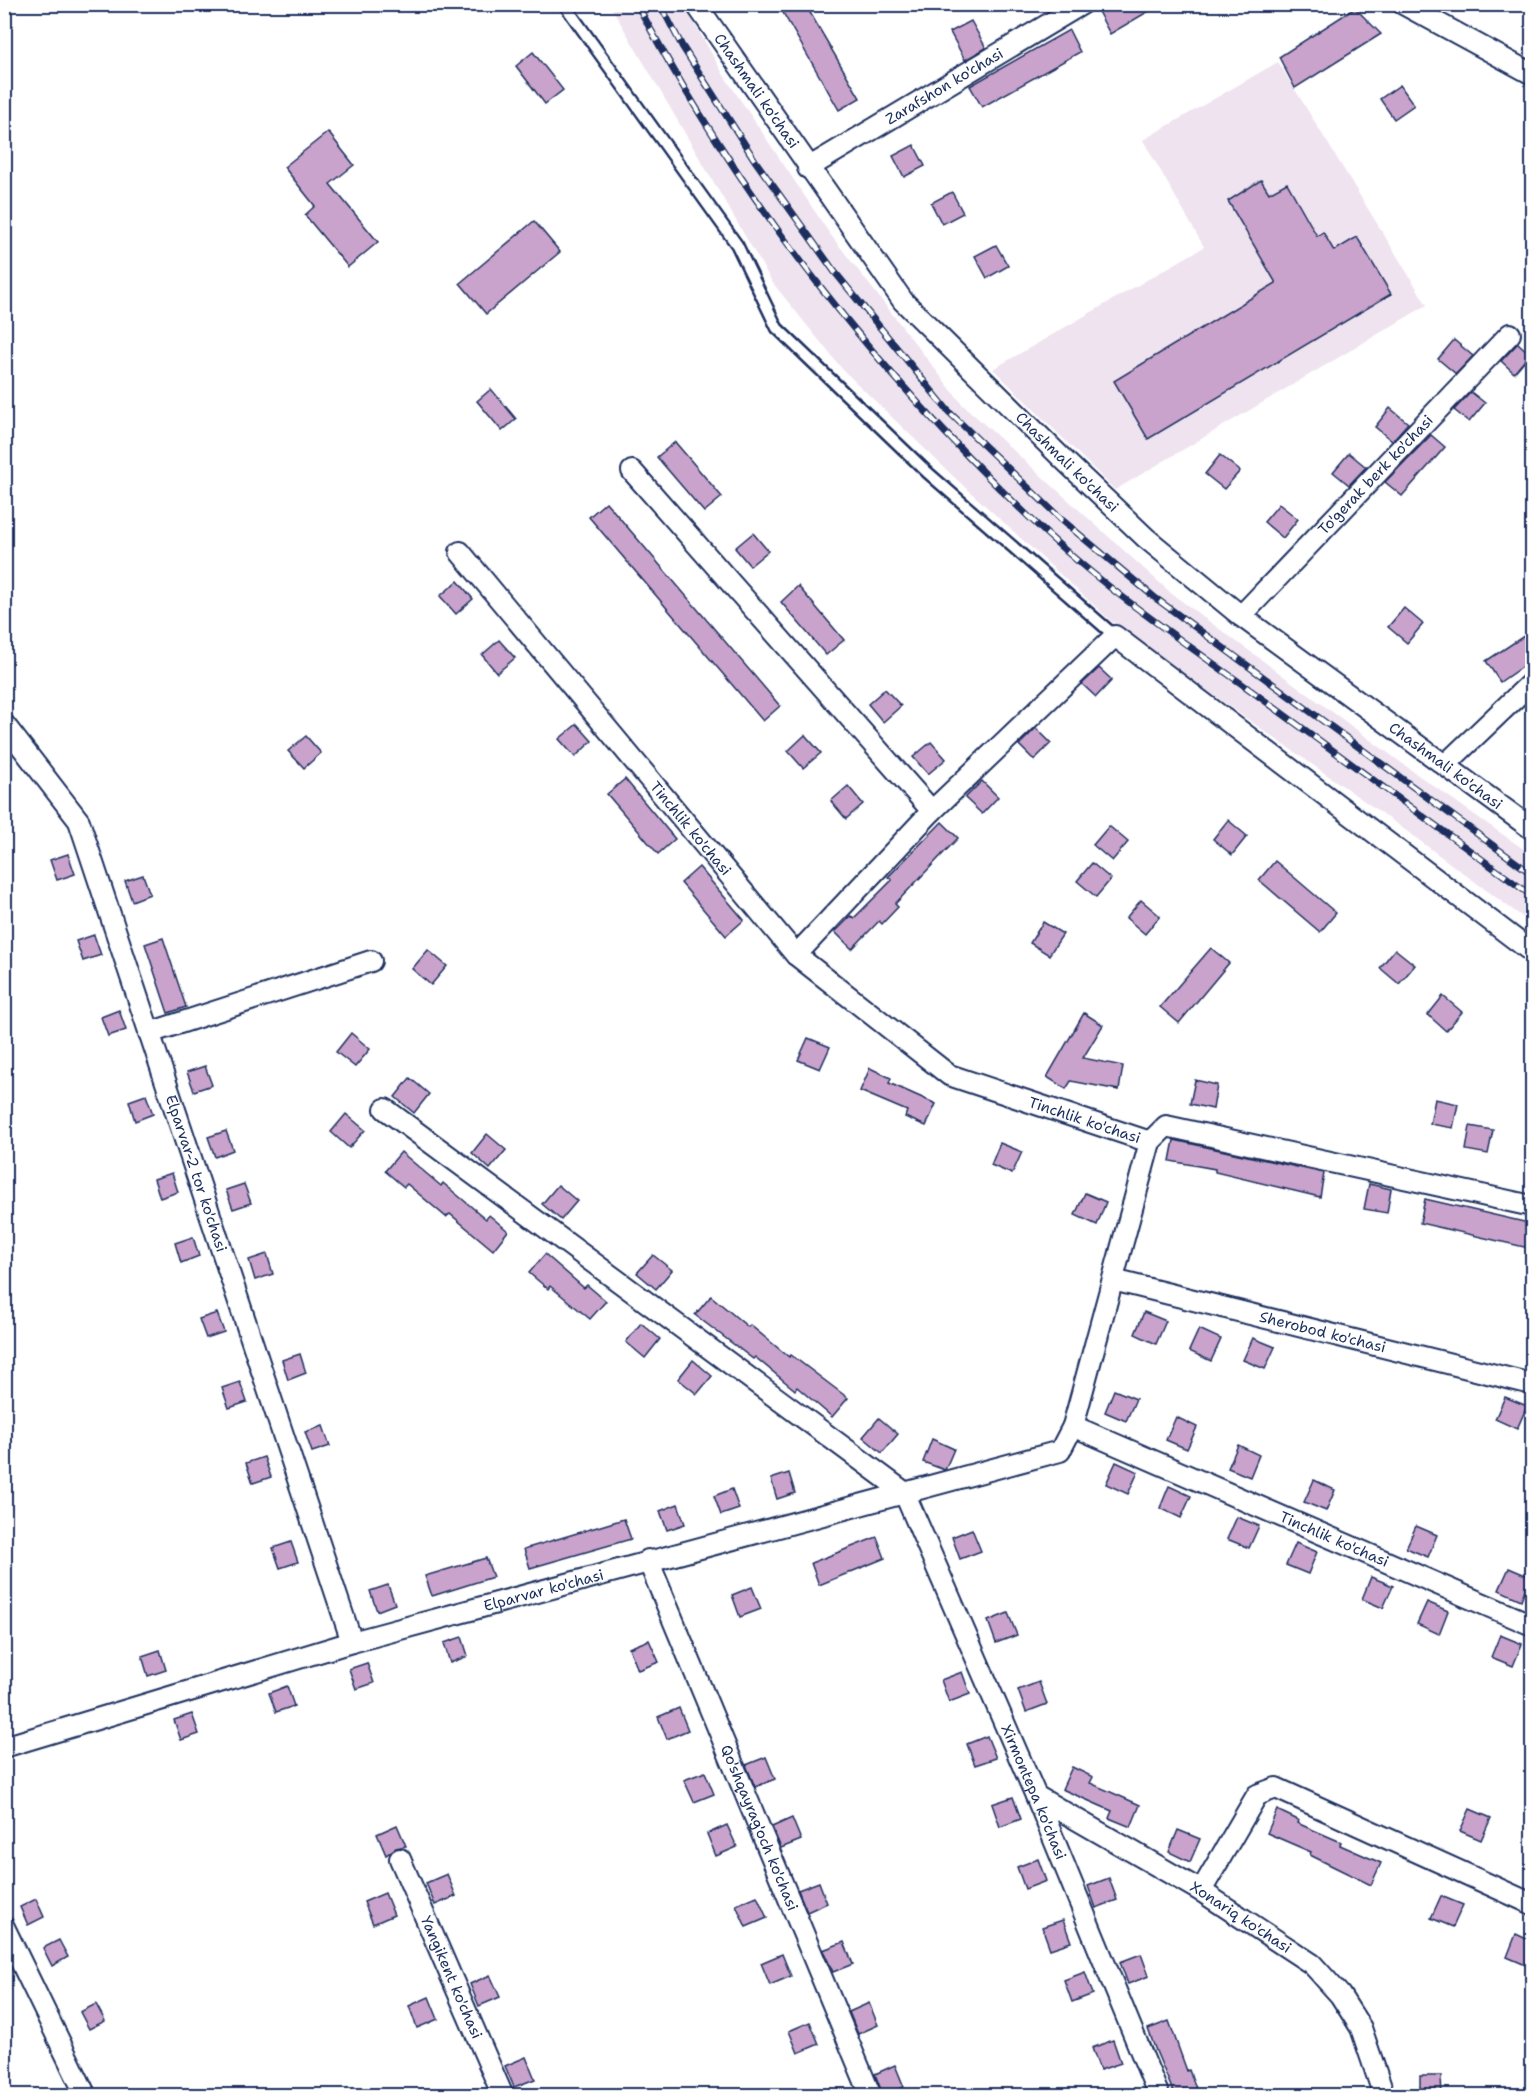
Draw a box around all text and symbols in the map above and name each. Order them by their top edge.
street label: Chashmali ko'chasi [710,29,804,152]
street label: Zarafshon ko'chasi [882,43,1007,129]
street label: Chashmali ko'chasi [1011,408,1123,517]
street label: To'gerak berk ko'chasi [1314,411,1438,539]
street label: Chashmali ko'chasi [1385,718,1506,814]
street label: Tinchlik ko'chasi [645,777,736,880]
street label: Elparvar-2 tor ko'chasi [161,1092,232,1255]
street label: Tinchlik ko'chasi [1026,1092,1143,1148]
street label: Sherobod ko'chasi [1257,1307,1388,1357]
street label: Tinchlik ko'chasi [1277,1507,1392,1572]
street label: Elparvar ko'chasi [481,1565,606,1616]
street label: Xirmontepa ko'chasi [996,1722,1071,1863]
street label: Qo'shqayrag'och ko'chasi [716,1742,803,1914]
street label: Xonariq ko'chasi [1187,1877,1295,1958]
street label: Yangikent ko'chasi [416,1913,487,2042]

